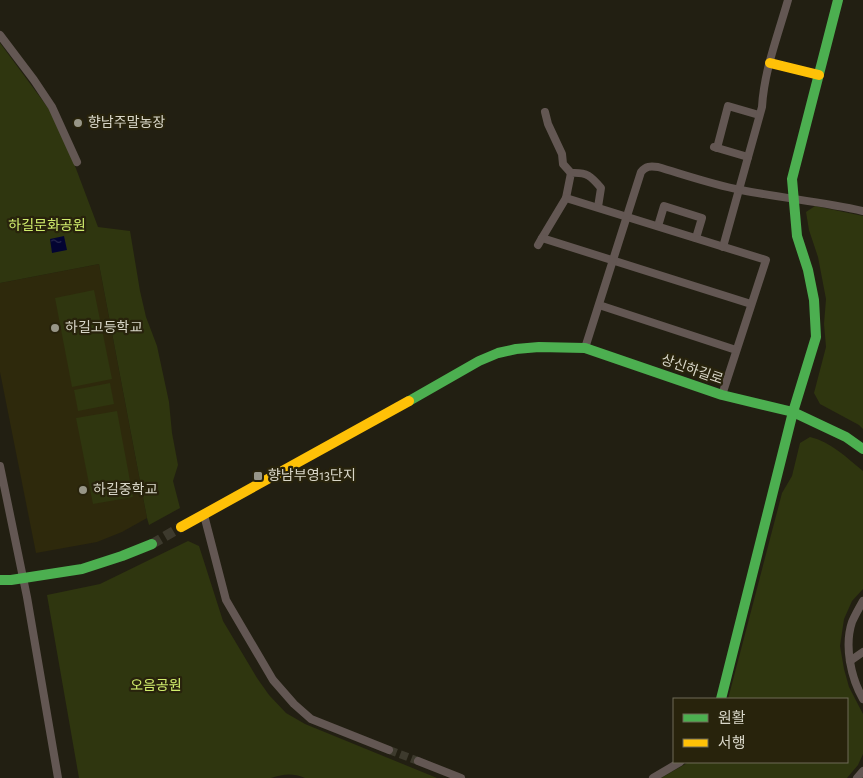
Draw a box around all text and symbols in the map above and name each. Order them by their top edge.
place label: 향남주말농장 [88,115,165,130]
marker: 향남주말농장 [72,117,84,129]
park label: 하길문화공원 [8,218,86,233]
place label: 하길고등학교 [65,319,142,335]
marker: 하길고등학교 [49,322,61,334]
street label: 상신하길로 [659,352,725,387]
place label: 향남부영13단지 [268,468,356,483]
marker: 향남부영13단지 [252,470,264,482]
place label: 하길중학교 [93,481,158,497]
marker: 하길중학교 [77,484,89,496]
park label: 오음공원 [130,678,182,693]
legend [673,698,848,763]
text: 원활 [718,710,746,726]
text: 서행 [718,735,746,751]

